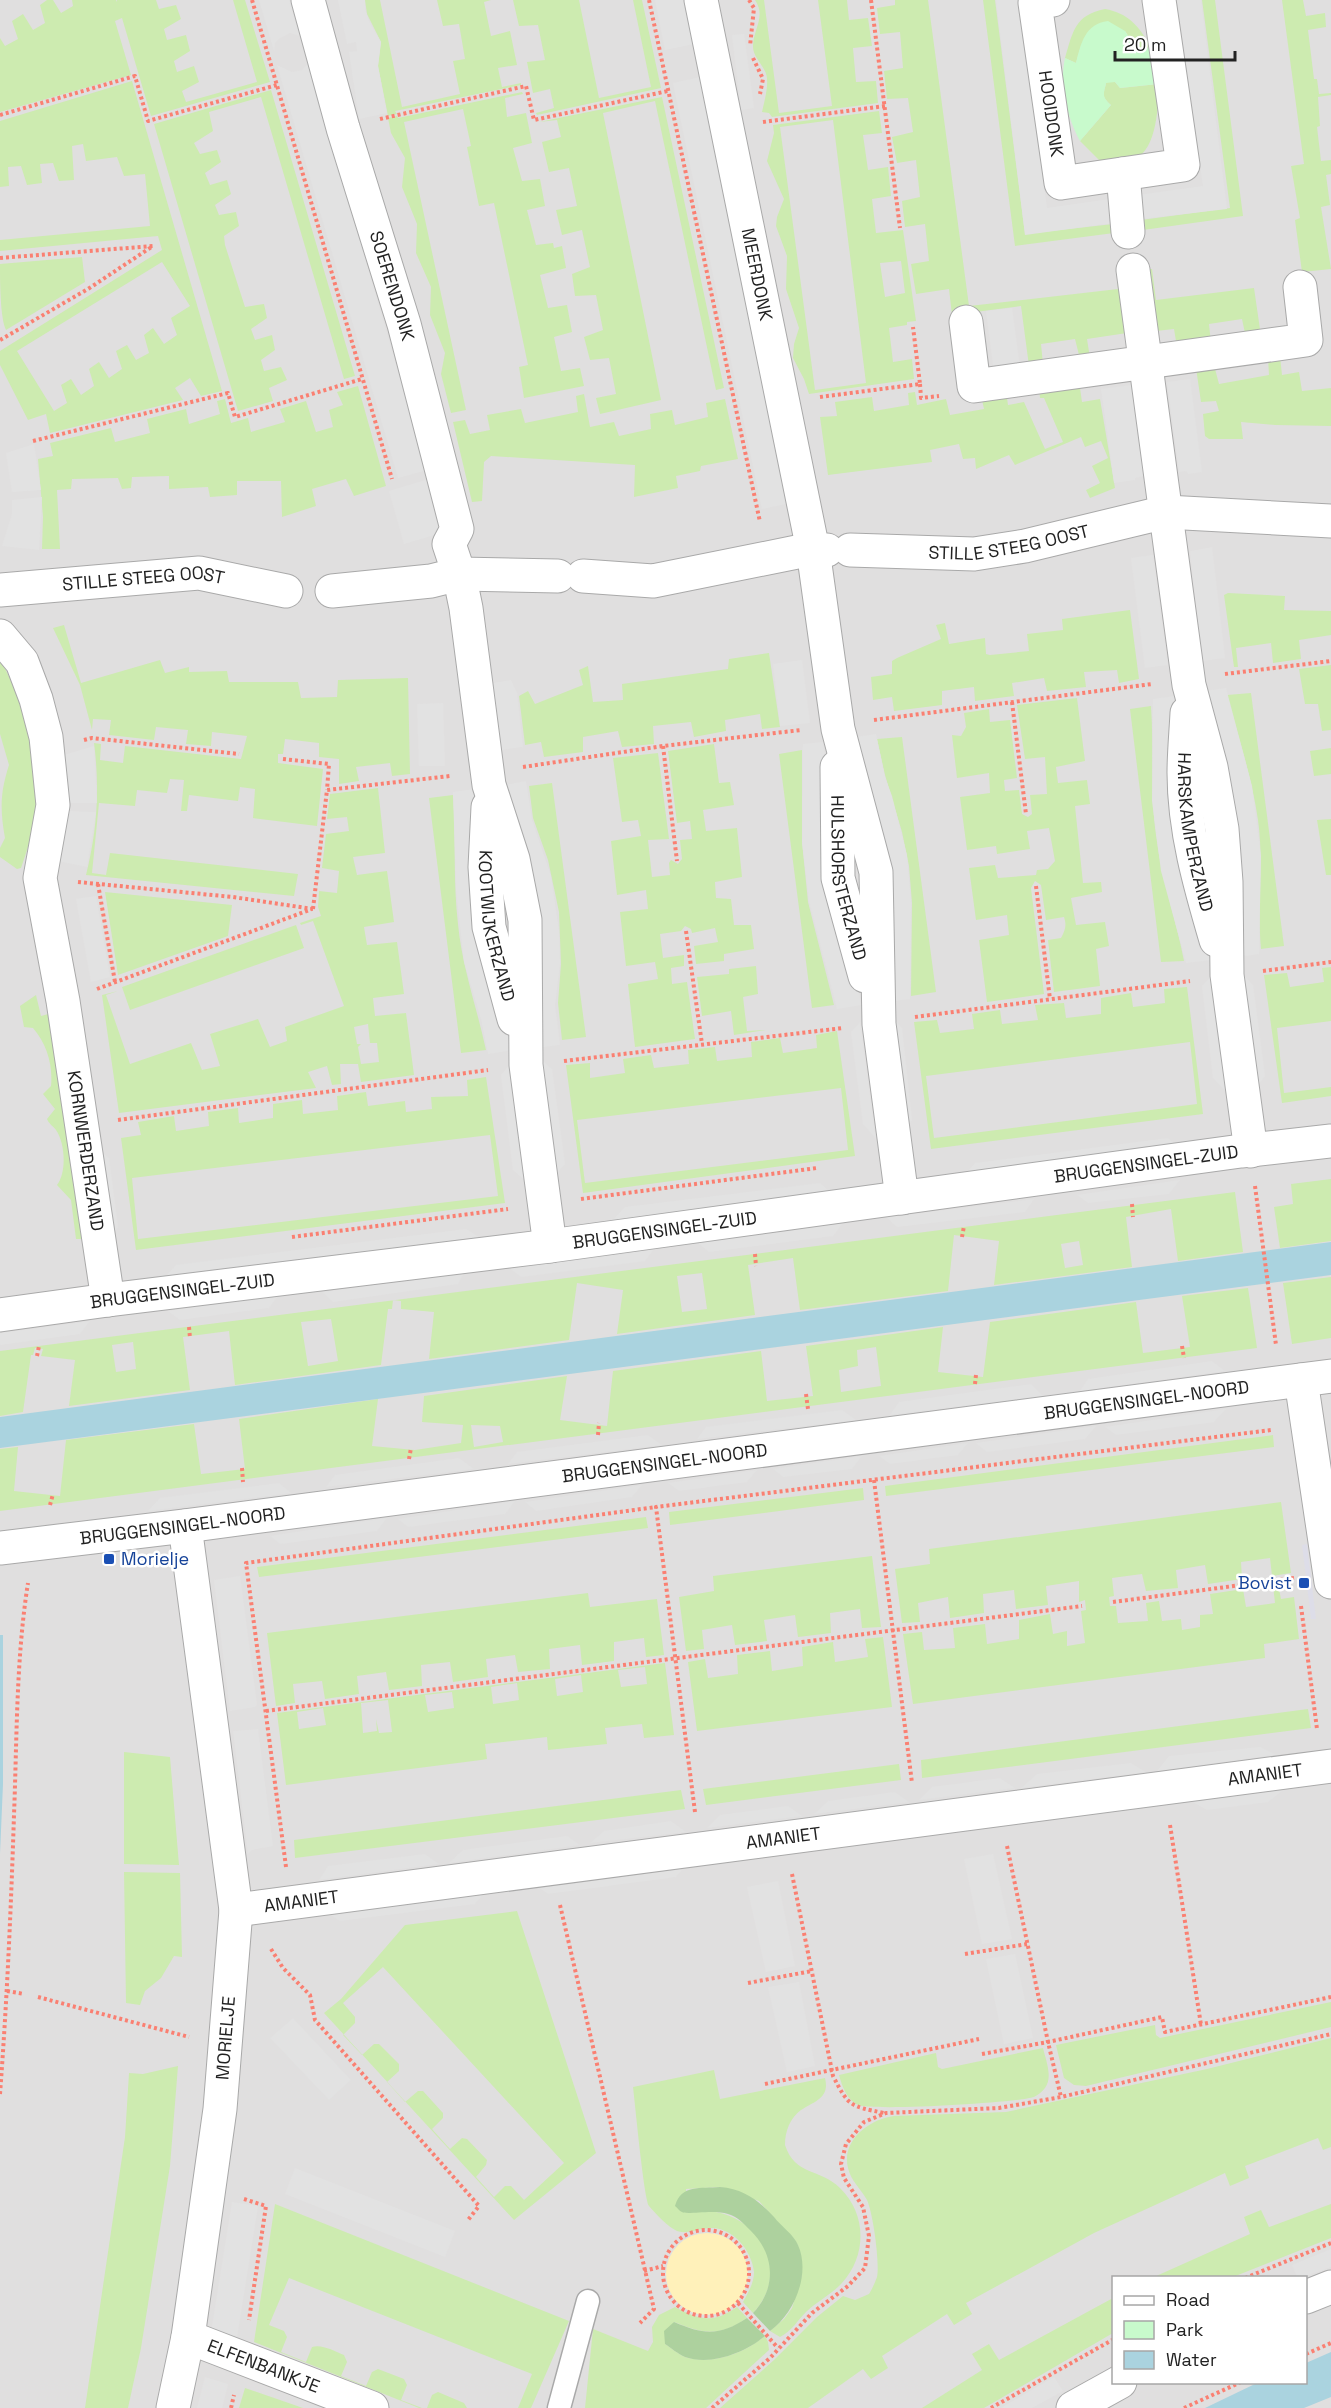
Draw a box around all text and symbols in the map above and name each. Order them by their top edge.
scale bar [1115,24,1235,62]
text: 20 m [1124,33,1167,56]
street label: HOOIDONK [1034,69,1069,158]
street label: MEERDONK [737,226,778,323]
street label: SOERENDONK [365,228,420,343]
street label: STILLE STEEG OOST [928,519,1092,565]
street label: STILLE STEEG OOST [61,561,227,596]
street label: HARSKAMPERZAND [1173,752,1219,914]
street label: HULSHORSTERZAND [826,795,872,963]
street label: KOOTWIJKERZAND [474,850,521,1004]
street label: KORNWERDERZAND [63,1069,109,1233]
street label: BRUGGENSINGEL-ZUID [1052,1139,1240,1188]
street label: BRUGGENSINGEL-ZUID [571,1206,758,1254]
street label: BRUGGENSINGEL-ZUID [88,1268,276,1313]
street label: BRUGGENSINGEL-NOORD [1042,1375,1251,1424]
street label: BRUGGENSINGEL-NOORD [560,1438,769,1488]
street label: BRUGGENSINGEL-NOORD [78,1501,287,1549]
place label: Morielje [121,1547,189,1570]
marker: Morielje [102,1552,116,1566]
place label: Bovist [1238,1571,1292,1594]
marker: Bovist [1297,1576,1311,1590]
street label: AMANIET [1226,1758,1304,1790]
street label: AMANIET [744,1821,822,1854]
street label: AMANIET [263,1885,341,1917]
street label: MORIELJE [210,1995,240,2081]
legend [1112,2276,1307,2384]
text: Road [1166,2288,1210,2311]
text: Park [1166,2318,1204,2341]
street label: ELFENBANKJE [204,2334,323,2398]
text: Water [1166,2348,1217,2371]

